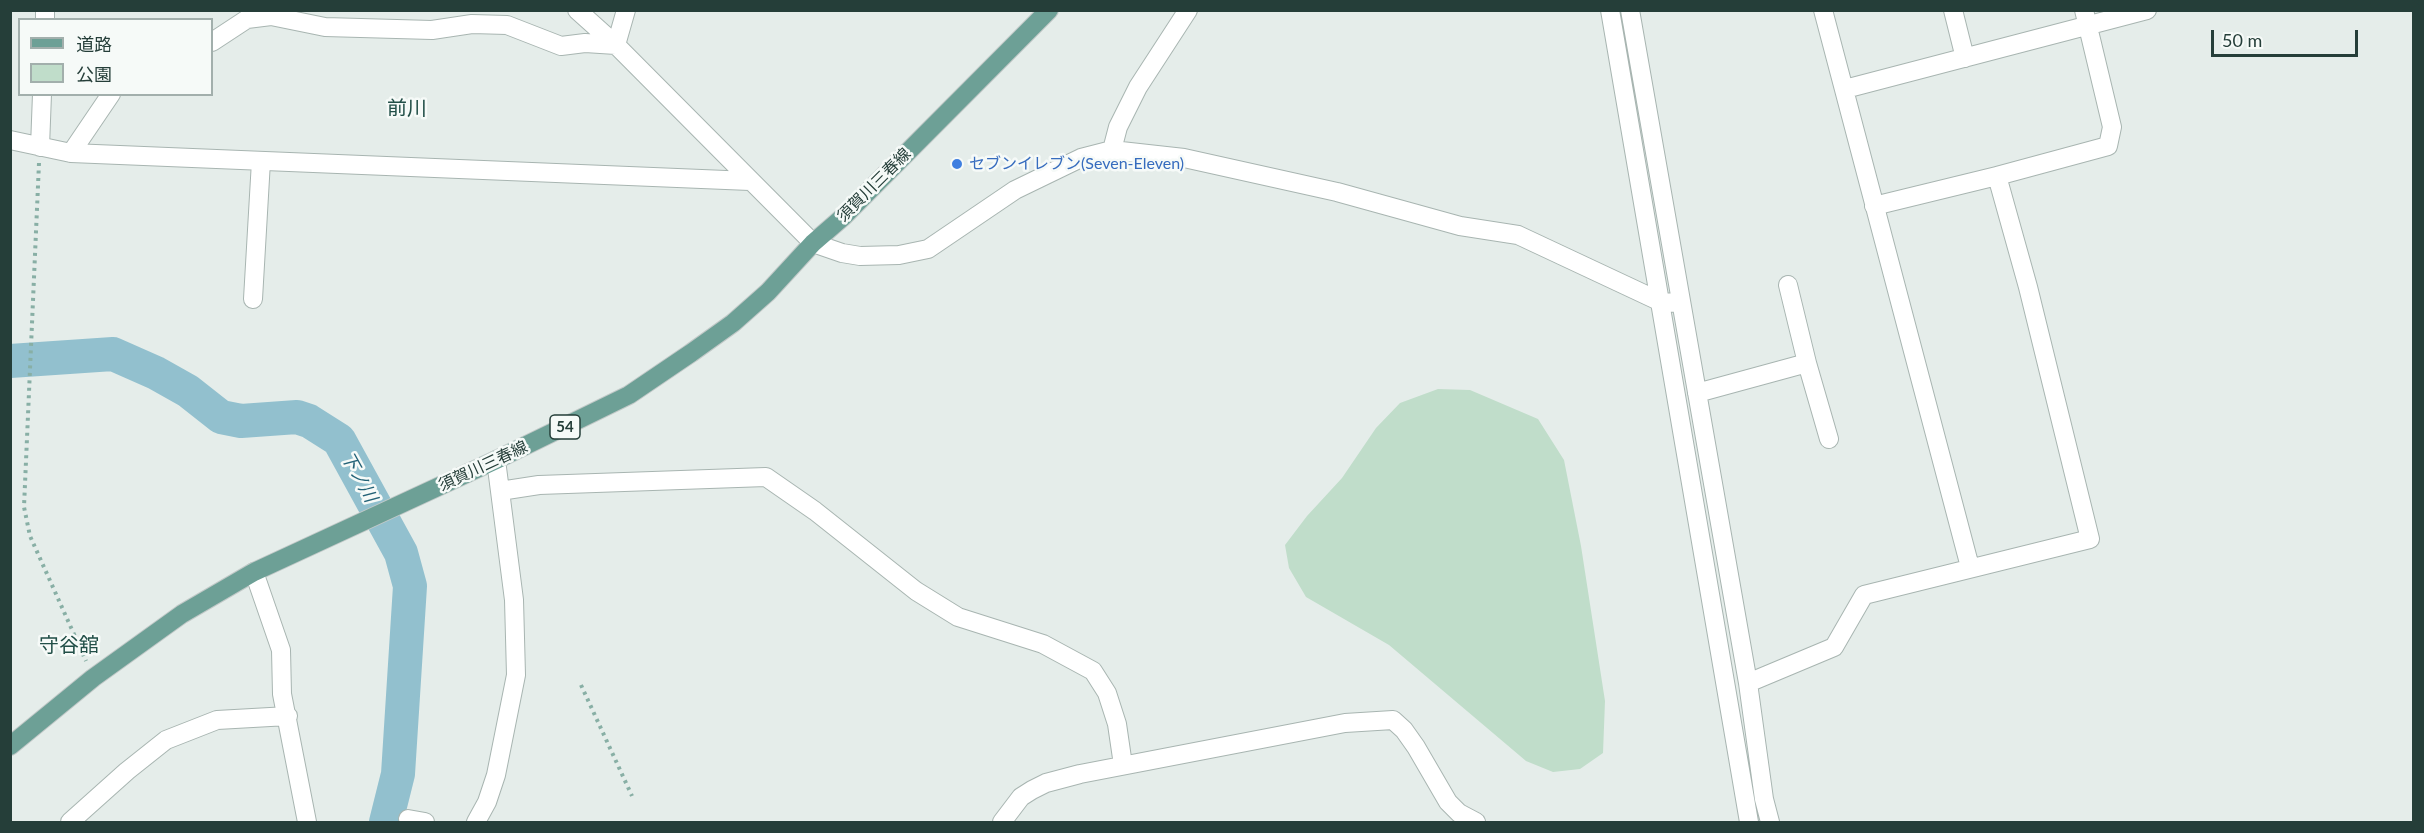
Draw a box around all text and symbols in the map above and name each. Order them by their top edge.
legend [18,18,213,96]
scale bar [2214,18,2361,56]
text: 50 m [2222,29,2262,51]
text: 道路 [76,33,112,55]
text: 公園 [76,63,112,85]
district label: 前川 [387,97,427,121]
street label: 須賀川三春線 [833,144,915,226]
place label: セブンイレブン(Seven-Eleven) [969,154,1184,174]
marker: セブンイレブン(Seven-Eleven) [950,157,964,171]
road number: 54 [550,415,580,439]
street label: 須賀川三春線 [435,437,531,495]
water label: 下ノ川 [336,448,382,506]
district label: 守谷舘 [39,634,99,658]

